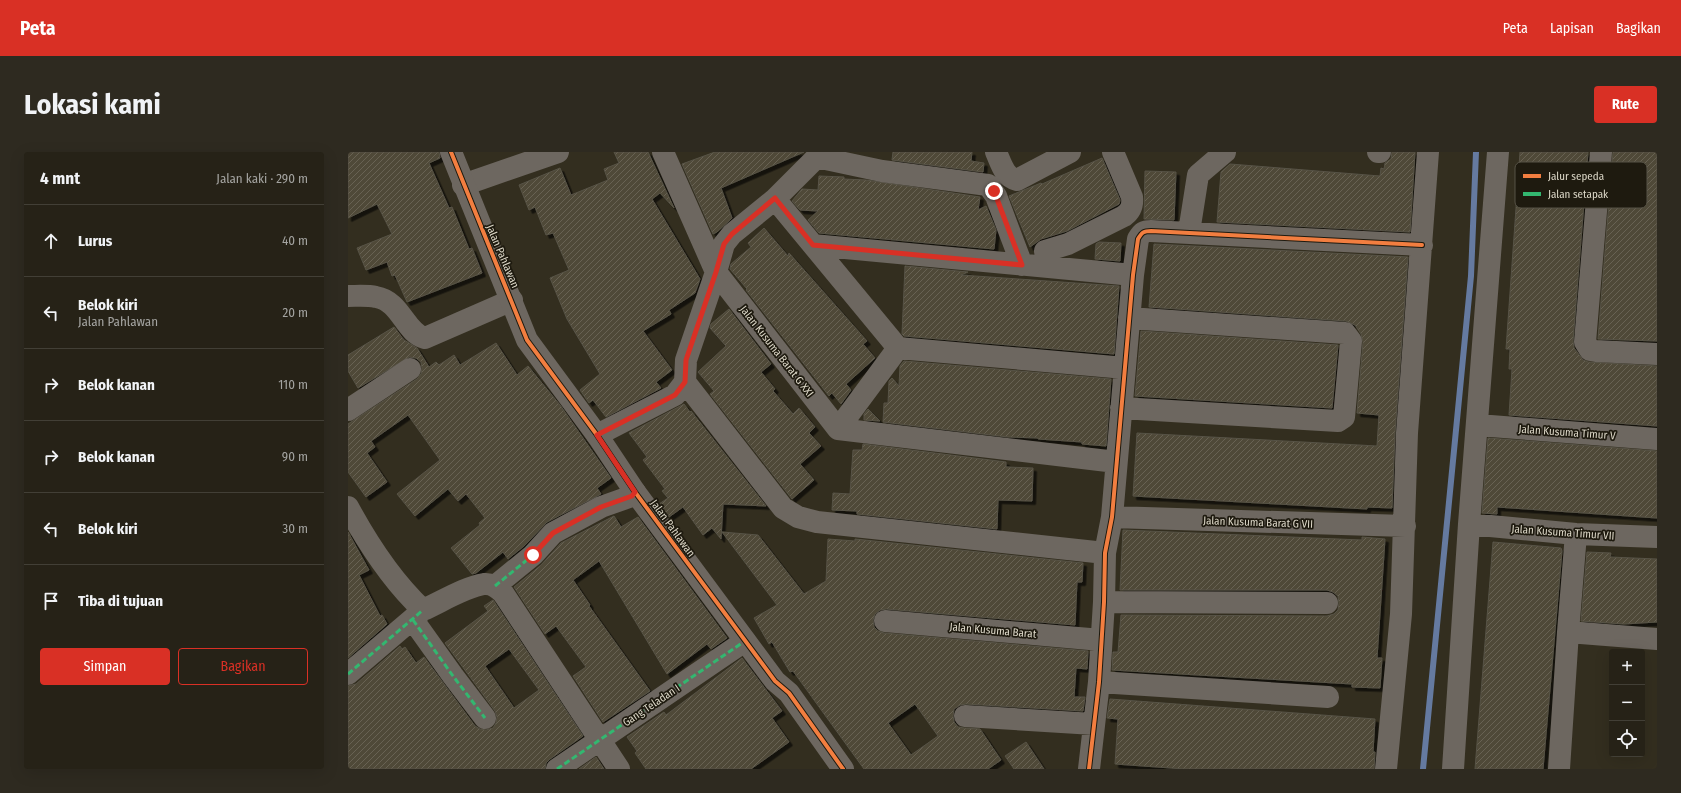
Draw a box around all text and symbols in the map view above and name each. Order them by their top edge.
text: Peta [20,17,55,40]
text: Peta [1503,20,1528,37]
text: Lapisan [1550,20,1594,37]
text: Bagikan [1616,20,1661,37]
button: Rute [1594,86,1657,123]
text: Lokasi kami [24,88,161,121]
legend [1515,162,1647,208]
text: 4 mnt [40,168,80,189]
text: Jalur sepeda [1548,170,1604,183]
text: Jalan kaki · 290 m [216,171,308,186]
route end [985,182,1003,200]
text: Jalan setapak [1548,188,1609,201]
street label: Jalan Pahlawan [483,222,522,290]
icon: ahead [40,230,62,252]
text: Lurus [78,232,112,250]
text: 40 m [282,233,308,248]
text: Belok kiri [78,296,138,314]
icon: left [40,302,62,324]
street label: Jalan Kusuma Barat G XXI [737,303,816,400]
text: 20 m [282,305,308,320]
text: Jalan Pahlawan [78,314,158,329]
icon: right [40,374,62,396]
text: Belok kanan [78,376,155,394]
text: 110 m [278,377,308,392]
street label: Jalan Kusuma Timur V [1518,423,1616,442]
icon: right [40,446,62,468]
text: Belok kanan [78,448,155,466]
text: 90 m [282,449,308,464]
street label: Jalan Pahlawan [647,497,698,560]
street label: Jalan Kusuma Barat G VII [1203,514,1313,531]
icon: left [40,518,62,540]
text: Belok kiri [78,520,138,538]
text: 30 m [282,521,308,536]
street label: Jalan Kusuma Timur VII [1511,522,1615,543]
route start [524,546,542,564]
icon: arrive [40,590,62,612]
text: Tiba di tujuan [78,592,163,610]
street label: Jalan Kusuma Barat [949,620,1037,641]
button: Simpan [40,648,170,685]
button: Bagikan [178,648,308,685]
map controls [1609,649,1645,757]
button: + [1609,649,1645,685]
street label: Gang Teladan I [620,682,682,729]
button: − [1609,685,1645,721]
button: locate [1609,721,1645,757]

